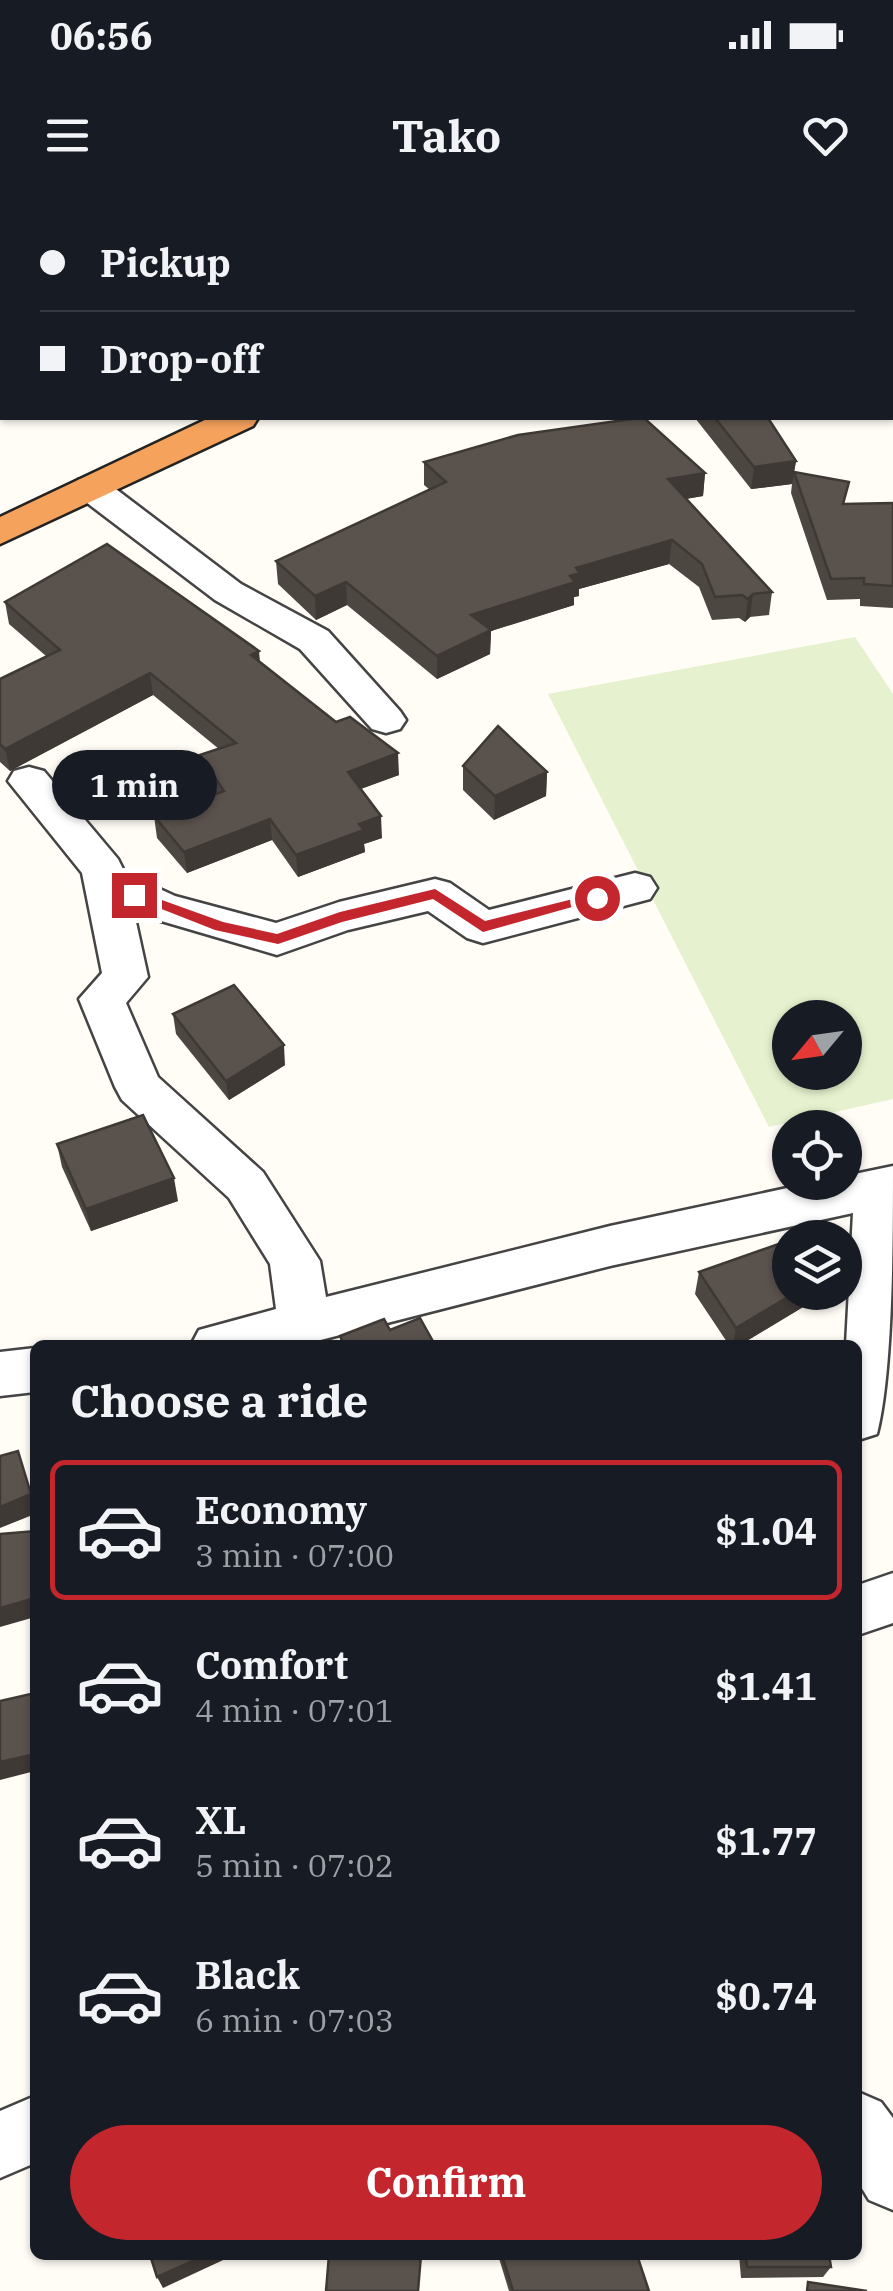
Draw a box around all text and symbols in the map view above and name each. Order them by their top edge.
text: 06:56 [50,11,153,60]
text: Tako [392,106,501,164]
icon: menu [40,108,95,163]
icon: heart [798,108,853,163]
text: Pickup [100,238,231,287]
text: Drop-off [100,334,262,383]
callout: 1 min [52,750,216,820]
text: 1 min [90,764,179,806]
route end [112,873,157,918]
route start [575,876,620,921]
north arrow [772,1000,862,1090]
map controls [772,1000,862,1310]
button: locate [772,1110,862,1200]
button: layers [772,1220,862,1310]
text: Choose a ride [70,1371,368,1429]
icon: car [75,1485,165,1575]
text: Economy [195,1485,367,1534]
text: $1.04 [715,1506,817,1555]
text: 3 min · 07:00 [195,1534,394,1576]
icon: car [75,1640,165,1730]
text: Comfort [195,1640,348,1689]
text: $1.41 [715,1661,817,1710]
text: 4 min · 07:01 [195,1689,394,1731]
icon: car [75,1795,165,1885]
text: XL [195,1795,246,1844]
text: $1.77 [715,1816,817,1865]
text: 5 min · 07:02 [195,1844,394,1886]
icon: car [75,1950,165,2040]
text: Black [195,1950,300,1999]
text: $0.74 [715,1971,817,2020]
text: 6 min · 07:03 [195,1999,394,2041]
button: Confirm [70,2125,822,2240]

